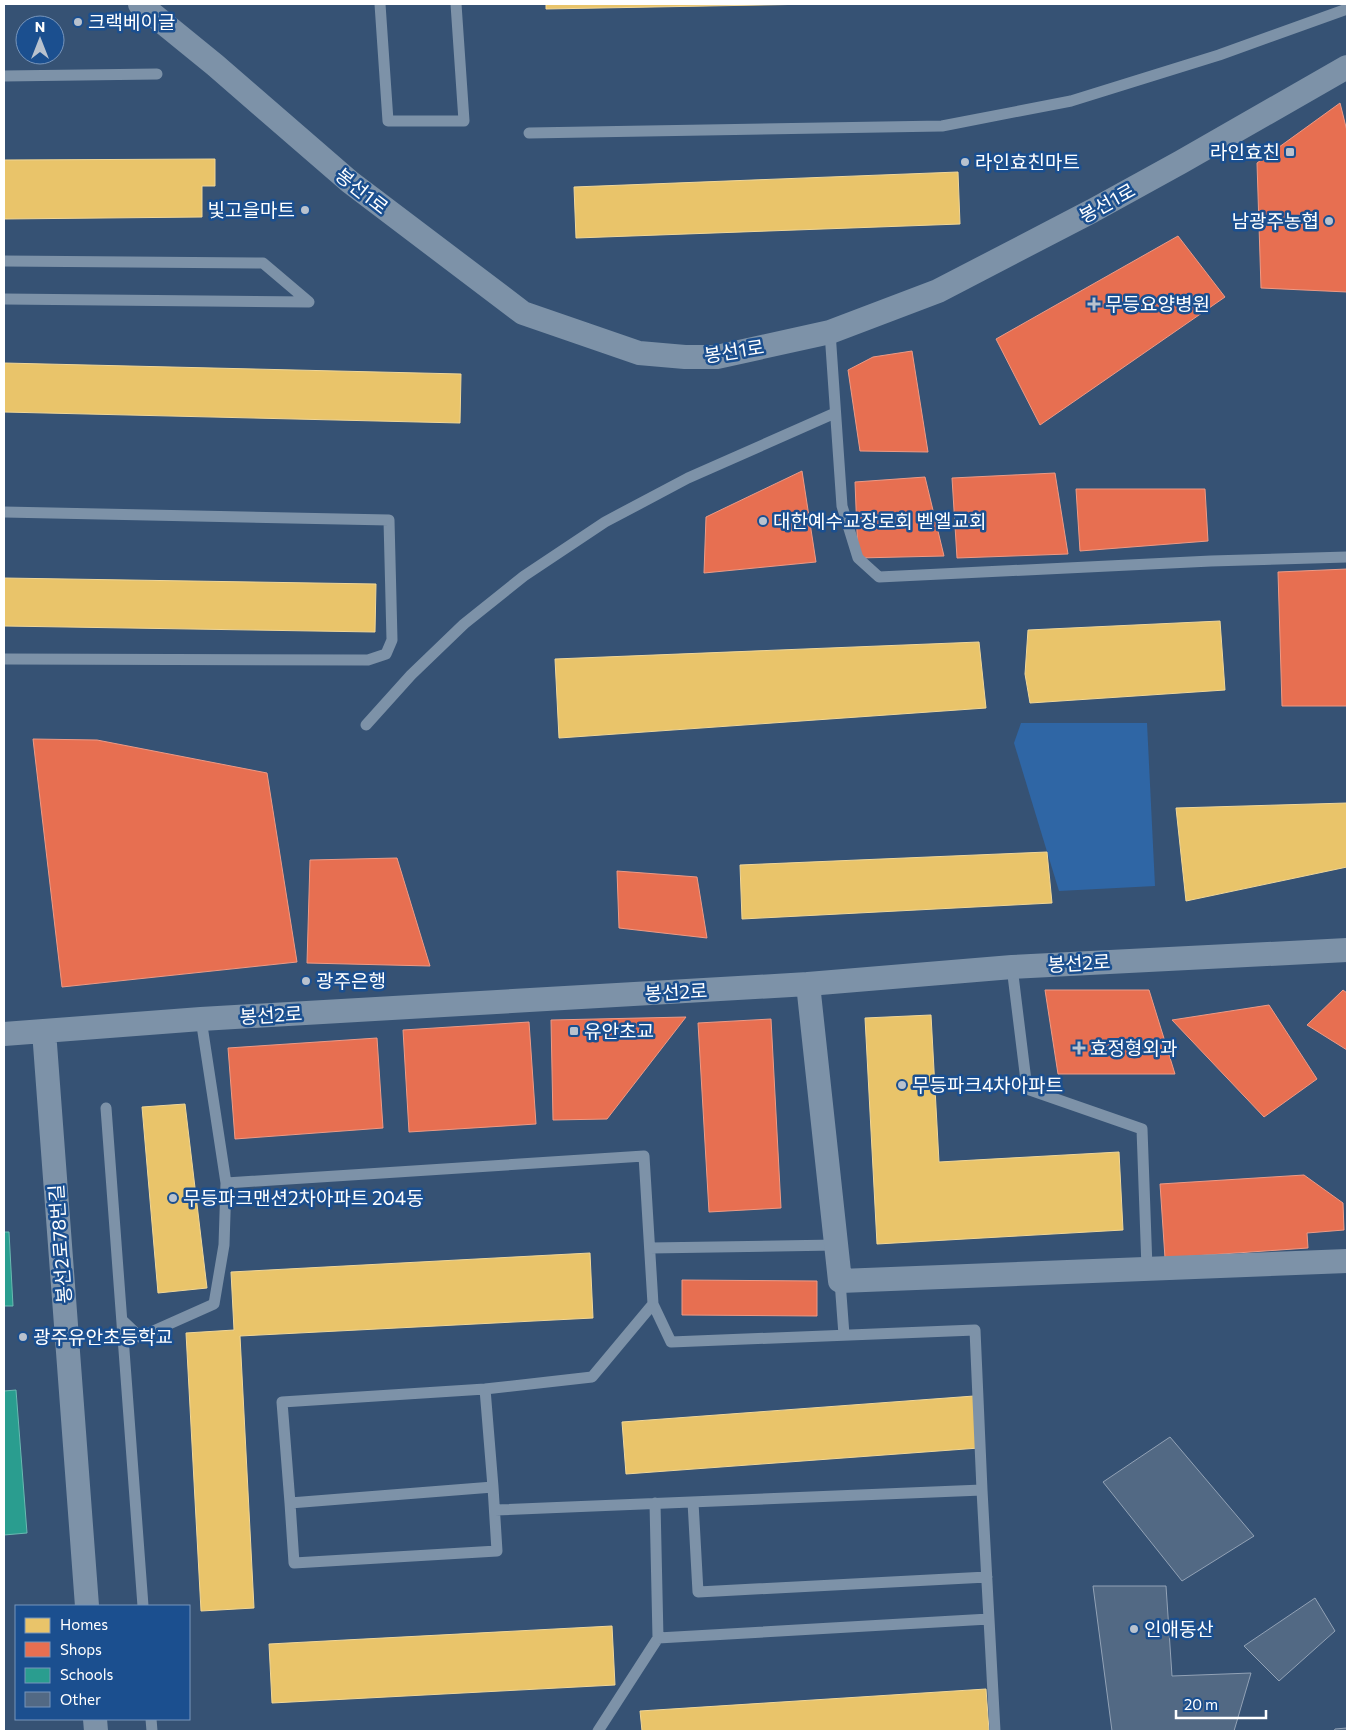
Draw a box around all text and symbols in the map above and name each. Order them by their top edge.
place label: 크랙베이글 [88,10,175,33]
north arrow [15,15,65,65]
marker: 크랙베이글 [72,16,84,28]
text: N [35,18,45,35]
place label: 라인효친 [1210,140,1280,163]
marker: 라인효친 [1284,146,1296,158]
place label: 라인효친마트 [975,150,1080,173]
marker: 라인효친마트 [959,156,971,168]
street label: 봉선1로 [331,163,393,218]
street label: 봉선1로 [1075,178,1139,227]
place label: 빛고을마트 [208,198,295,221]
marker: 빛고을마트 [299,204,311,216]
place label: 남광주농협 [1232,209,1319,232]
marker: 남광주농협 [1323,215,1335,227]
place label: 무등요양병원 [1105,292,1210,315]
marker: 무등요양병원 [1087,297,1101,311]
street label: 봉선1로 [702,334,766,367]
place label: 대한예수교장로회 벧엘교회 [773,509,986,532]
marker: 대한예수교장로회 벧엘교회 [757,515,769,527]
street label: 봉선2로 [1047,949,1111,976]
place label: 광주은행 [316,969,386,992]
marker: 광주은행 [300,975,312,987]
street label: 봉선2로 [644,978,708,1005]
street label: 봉선2로 [239,1001,303,1028]
place label: 유안초교 [584,1019,654,1042]
marker: 유안초교 [568,1025,580,1037]
place label: 효정형외과 [1090,1036,1177,1059]
marker: 효정형외과 [1072,1041,1086,1055]
place label: 무등파크4차아파트 [912,1073,1063,1096]
marker: 무등파크4차아파트 [896,1079,908,1091]
street label: 봉선2로78번길 [44,1184,75,1304]
place label: 무등파크맨션2차아파트 204동 [183,1186,424,1209]
marker: 무등파크맨션2차아파트 204동 [167,1192,179,1204]
place label: 광주유안초등학교 [33,1325,173,1348]
marker: 광주유안초등학교 [17,1331,29,1343]
legend [15,1605,190,1720]
text: Homes [60,1615,108,1633]
place label: 인애동산 [1144,1617,1214,1640]
marker: 인애동산 [1128,1623,1140,1635]
text: Shops [60,1640,102,1658]
text: Schools [60,1665,114,1683]
scale bar [1176,1688,1266,1720]
text: Other [60,1690,101,1708]
text: 20 m [1184,1695,1218,1713]

